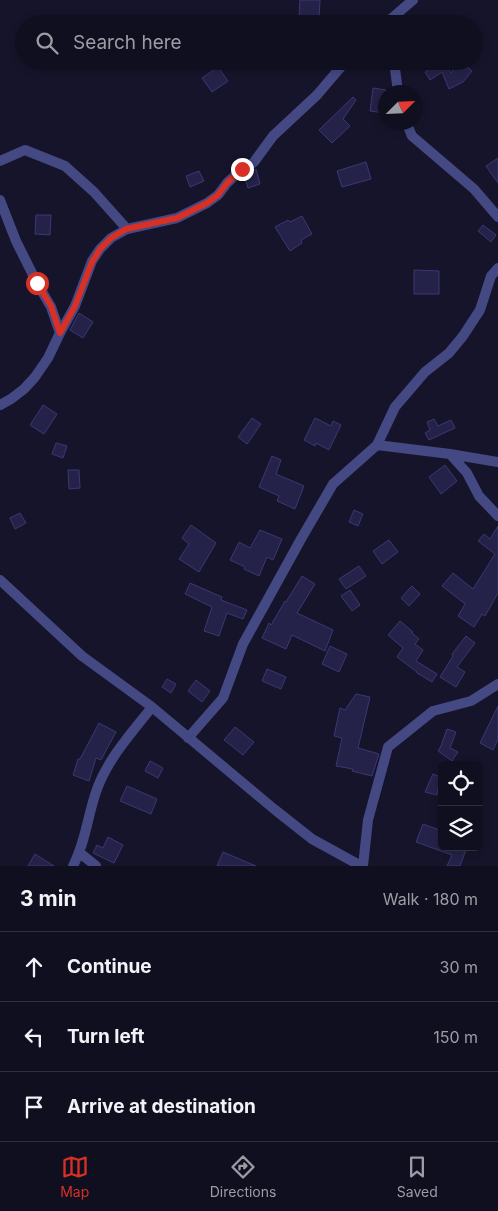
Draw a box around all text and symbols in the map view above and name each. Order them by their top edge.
search box [15,15,483,70]
icon: search [33,29,61,57]
text: Search here [73,31,182,54]
north arrow [378,85,423,130]
route end [231,158,254,181]
route start [26,272,49,295]
map controls [438,761,483,851]
button: locate [438,761,483,806]
button: layers [438,806,483,851]
text: 3 min [20,886,76,911]
text: Walk · 180 m [383,889,478,909]
icon: ahead [20,953,48,981]
text: Continue [67,955,152,978]
text: 30 m [440,957,478,977]
icon: left [20,1023,48,1051]
text: Turn left [67,1025,145,1048]
text: 150 m [433,1027,478,1047]
icon: arrive [20,1093,48,1121]
text: Arrive at destination [67,1095,256,1118]
tab: Map [60,1153,89,1200]
tab: Directions [210,1153,276,1200]
tab: Saved [397,1153,438,1200]

